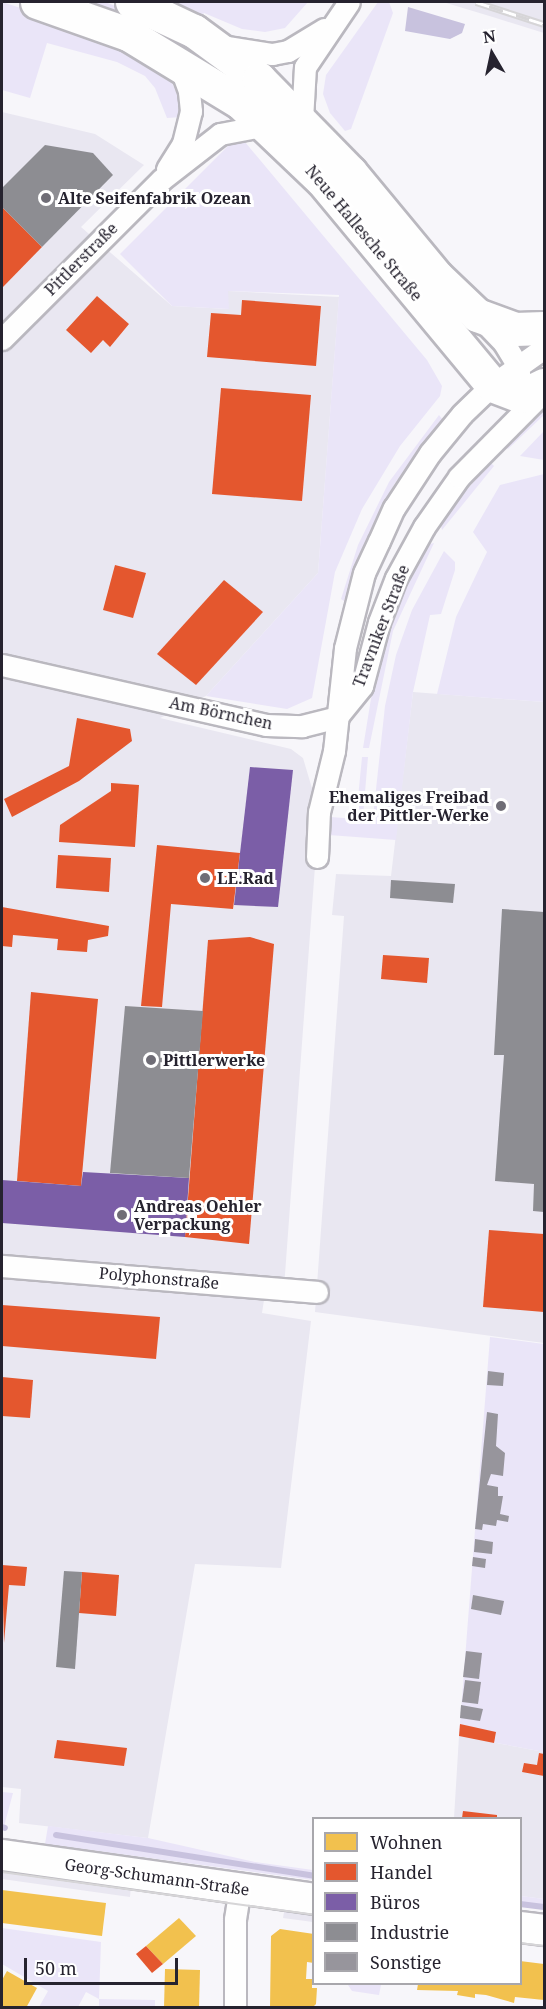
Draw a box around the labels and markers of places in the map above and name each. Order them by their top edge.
place label: Alte Seifenfabrik Ozean [58,188,251,208]
marker: Alte Seifenfabrik Ozean [39,191,53,205]
place label: Ehemaliges Freibad der Pittler-Werke [329,787,489,825]
marker: Ehemaliges Freibad der Pittler-Werke [494,799,508,813]
place label: LE.Rad [217,868,274,888]
marker: LE.Rad [198,871,212,885]
place label: Pittlerwerke [163,1050,265,1070]
marker: Pittlerwerke [144,1053,158,1067]
place label: Andreas Oehler Verpackung [134,1196,262,1234]
marker: Andreas Oehler Verpackung [115,1208,129,1222]

